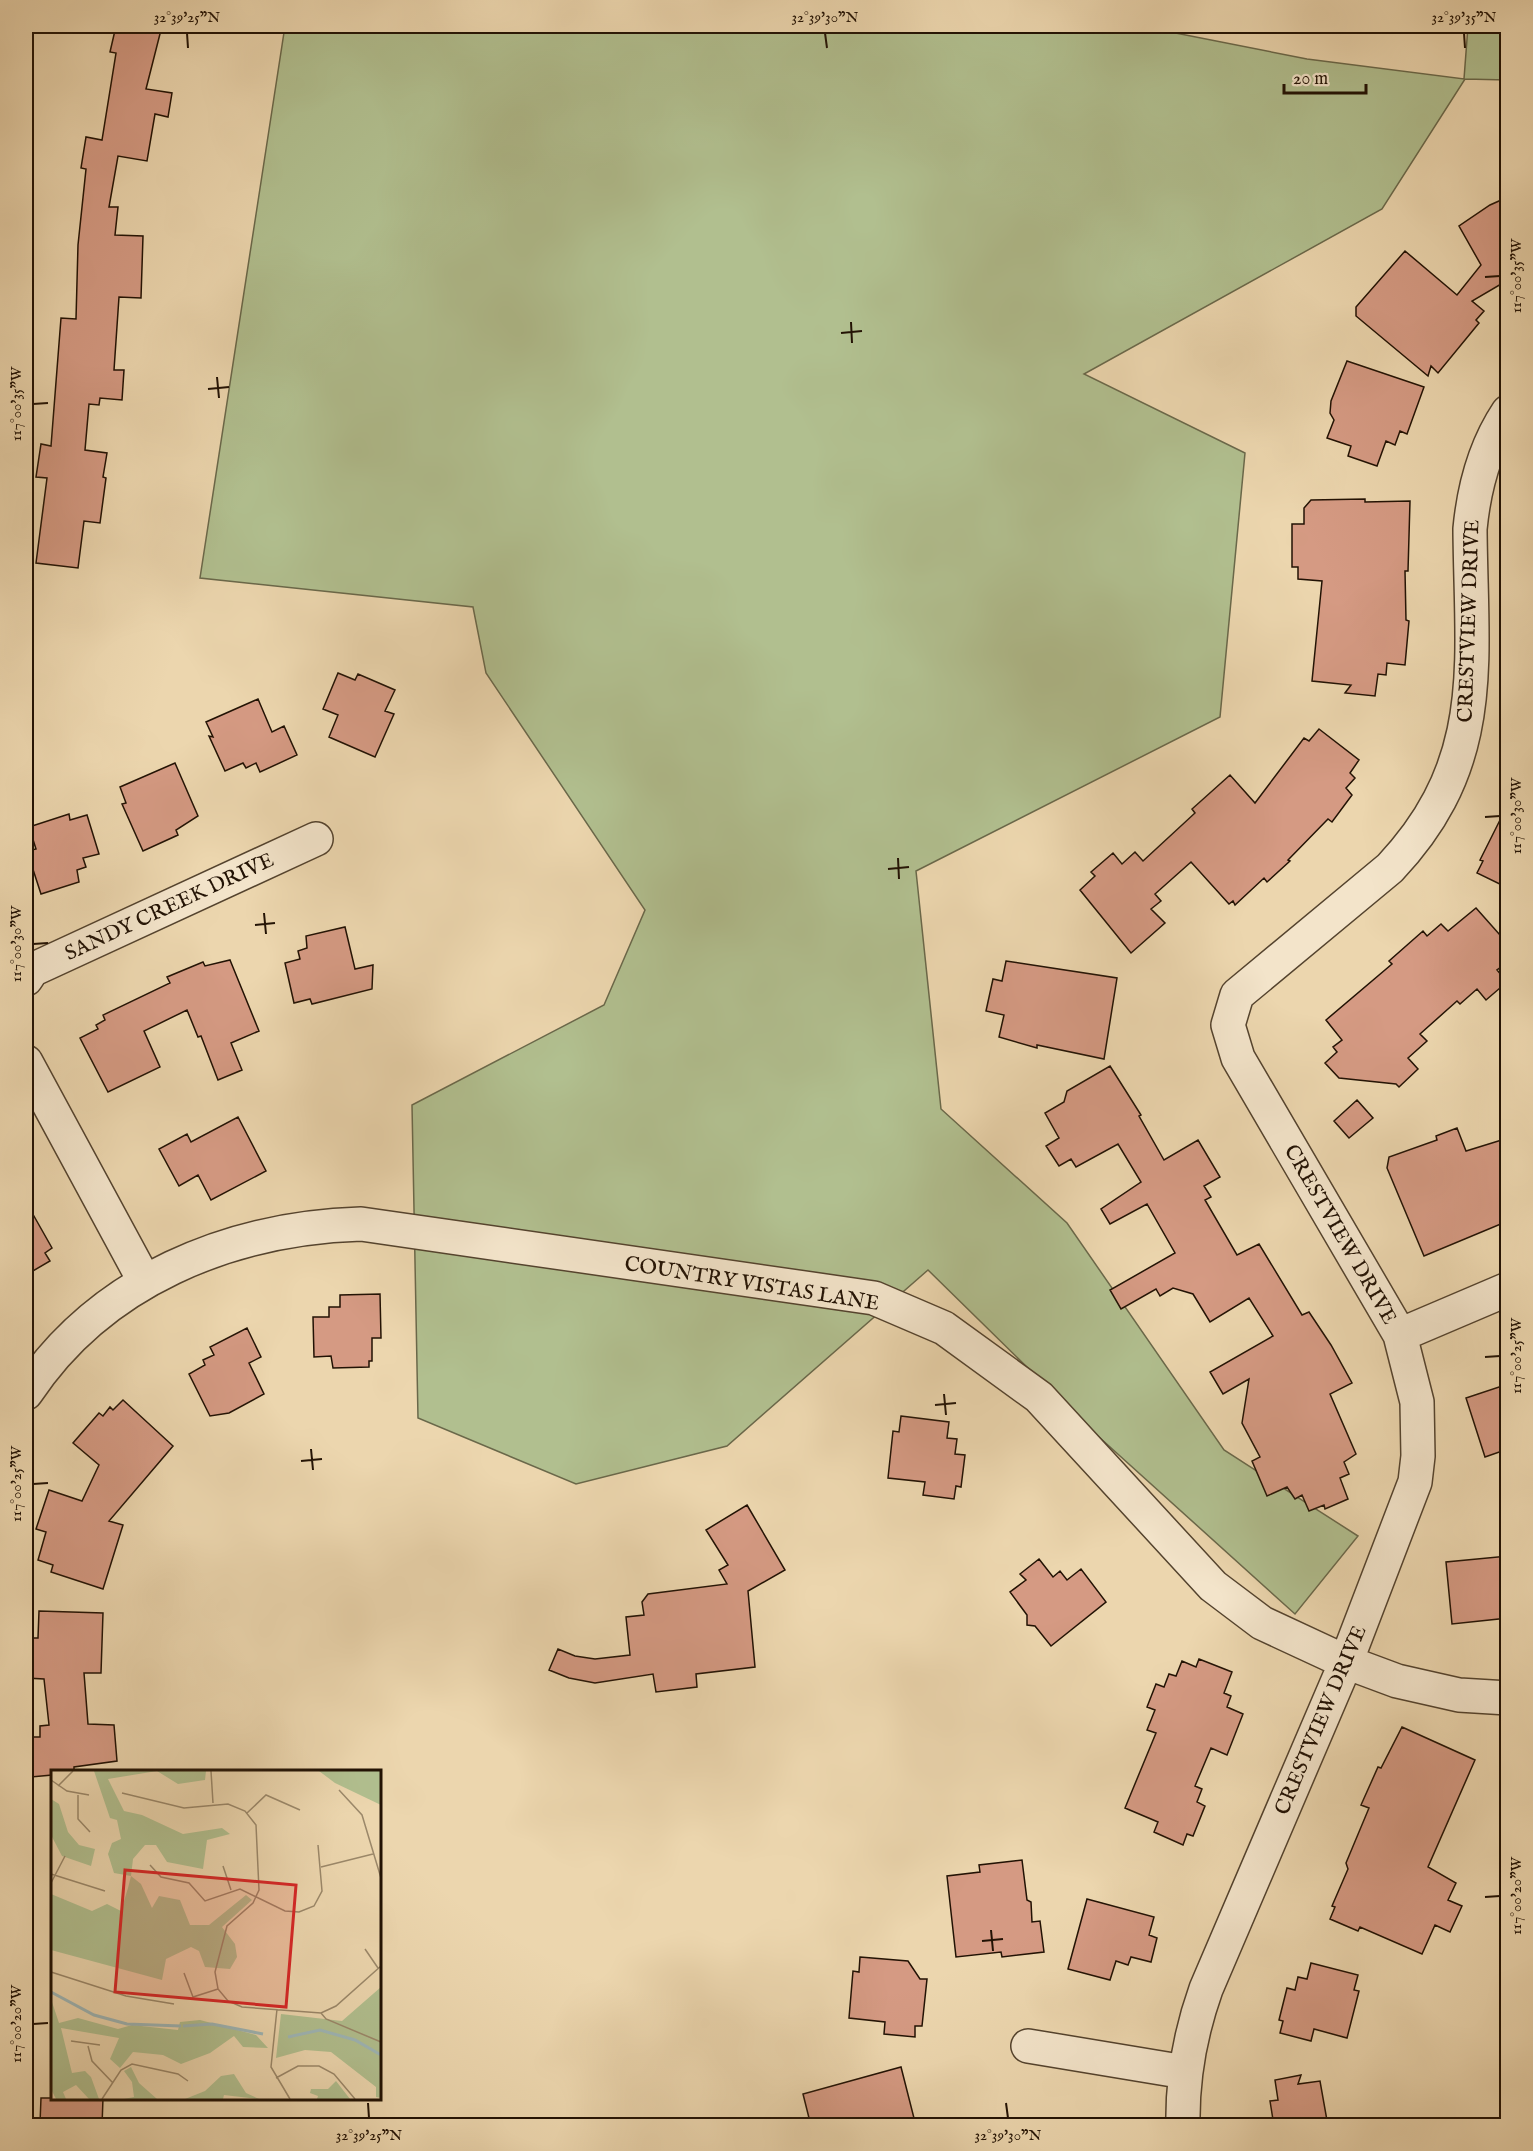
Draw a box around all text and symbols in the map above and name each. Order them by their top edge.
text: 32°39'25"N [154,8,220,27]
text: 32°39'30"N [791,8,859,27]
text: 32°39'35"N [1431,8,1497,27]
scale bar [1284,57,1366,95]
text: 20 m [1293,68,1328,91]
text: 117°00'35"W [1507,238,1526,313]
text: 117°00'35"W [7,366,26,441]
street label: CRESTVIEW DRIVE [1452,519,1487,723]
text: 117°00'30"W [1507,777,1526,854]
street label: SANDY CREEK DRIVE [61,847,279,968]
text: 117°00'30"W [7,905,26,982]
street label: CRESTVIEW DRIVE [1277,1140,1402,1330]
street label: COUNTRY VISTAS LANE [622,1251,881,1318]
text: 117°00'25"W [1507,1317,1526,1394]
text: 117°00'25"W [7,1445,26,1522]
street label: CRESTVIEW DRIVE [1269,1622,1374,1819]
inset map [51,1770,381,2100]
text: 117°00'20"W [1507,1856,1526,1935]
text: 117°00'20"W [7,1984,26,2063]
text: 32°39'25"N [336,2126,402,2145]
text: 32°39'30"N [974,2126,1042,2145]

